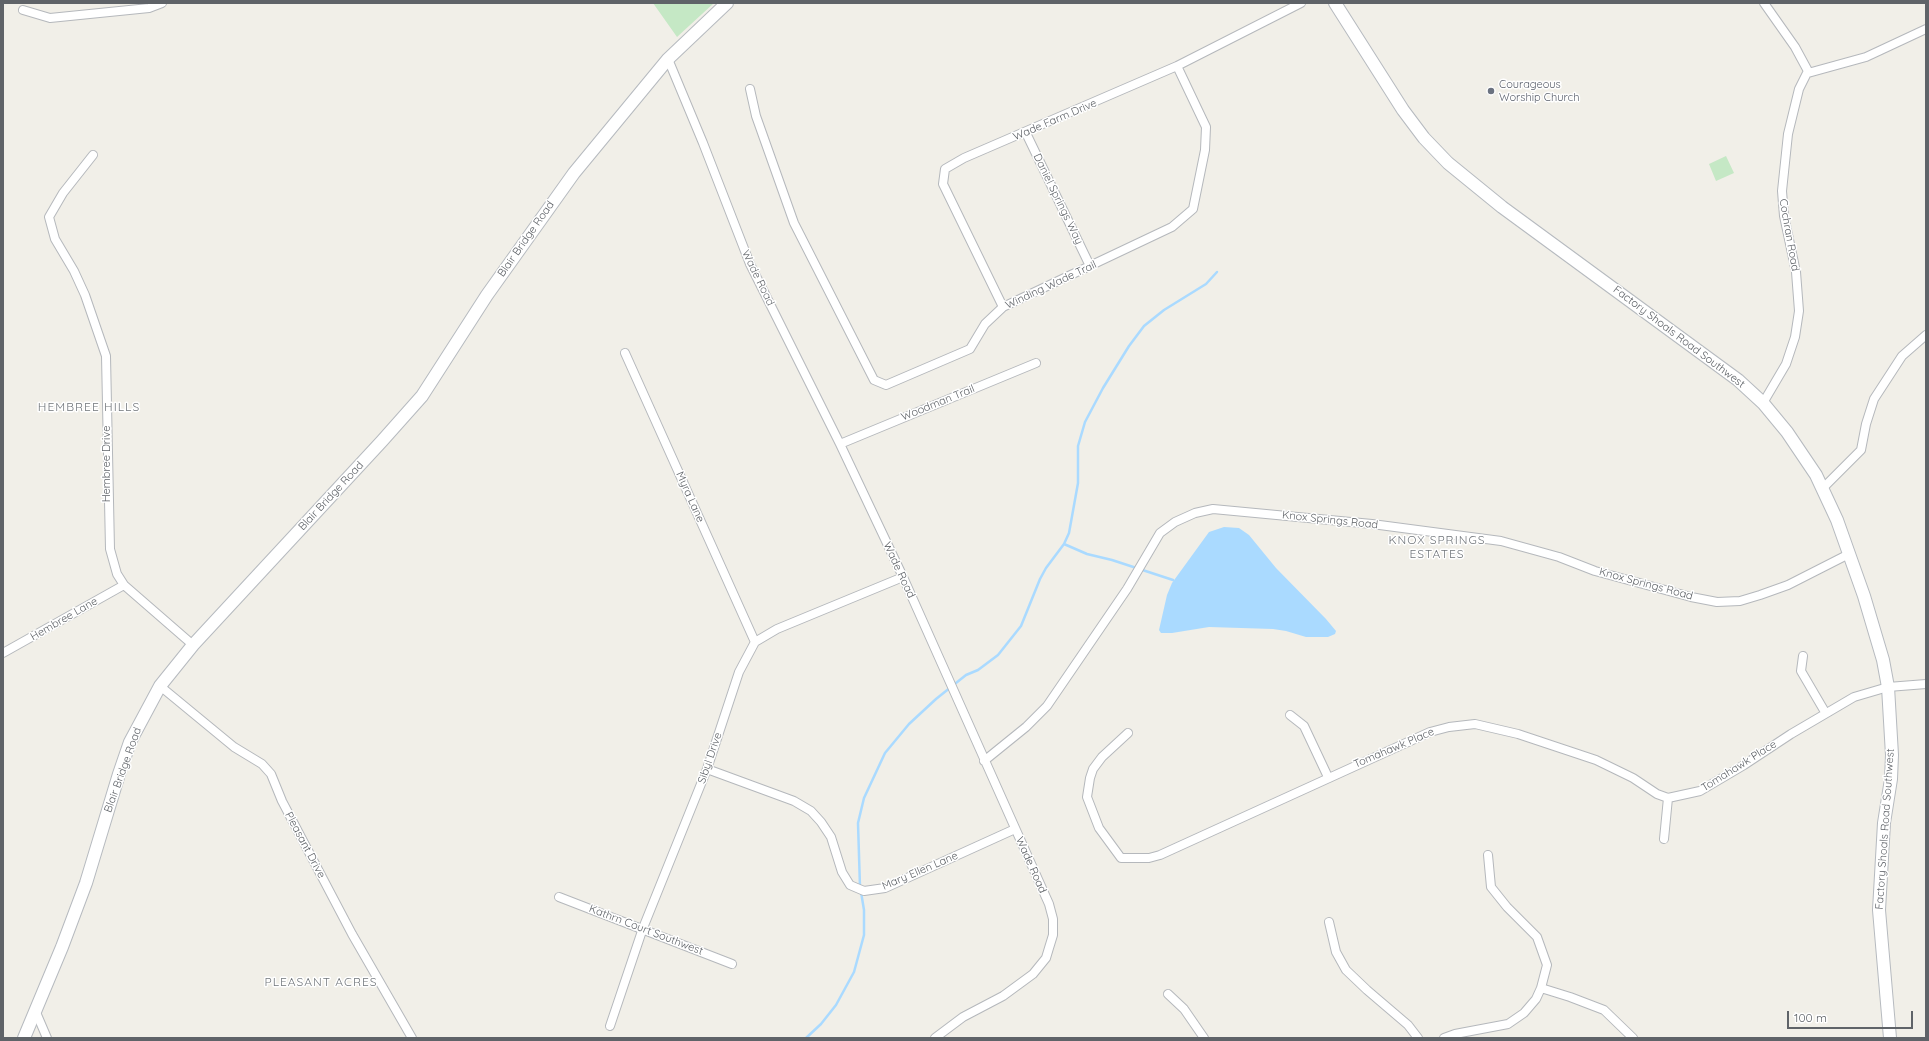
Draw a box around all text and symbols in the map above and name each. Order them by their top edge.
place label: Courageous Worship Church [1499,78,1579,104]
marker: Courageous Worship Church [1486,86,1496,96]
street label: Wade Farm Drive [1011,96,1099,144]
street label: Daniel Springs Way [1030,152,1086,246]
street label: Cochran Road [1776,198,1802,272]
street label: Blair Bridge Road [495,199,557,279]
street label: Wade Road [739,248,777,308]
street label: Winding Wade Trail [1003,258,1099,312]
street label: Factory Shoals Road Southwest [1611,283,1747,391]
street label: Woodman Trail [899,382,977,424]
district label: HEMBREE HILLS [38,400,140,414]
street label: Hembree Drive [100,426,114,502]
street label: Blair Bridge Road [296,459,366,533]
street label: Myra Lane [673,470,707,524]
street label: Knox Springs Road [1281,508,1379,532]
district label: KNOX SPRINGS ESTATES [1389,533,1485,561]
street label: Wade Road [880,540,918,600]
street label: Knox Springs Road [1598,565,1694,603]
street label: Hembree Lane [28,594,100,644]
street label: Tomahawk Place [1352,725,1436,771]
street label: Blair Bridge Road [101,726,145,814]
street label: Sibyl Drive [695,731,725,785]
street label: Tomahawk Place [1699,738,1779,794]
street label: Factory Shoals Road Southwest [1873,748,1897,910]
street label: Pleasant Drive [282,810,328,880]
street label: Wade Road [1013,835,1049,895]
street label: Mary Ellen Lane [880,849,960,893]
street label: Kathrn Court Southwest [587,902,705,958]
district label: PLEASANT ACRES [264,975,378,989]
scale bar [1789,1003,1915,1029]
text: 100 m [1794,1010,1827,1025]

